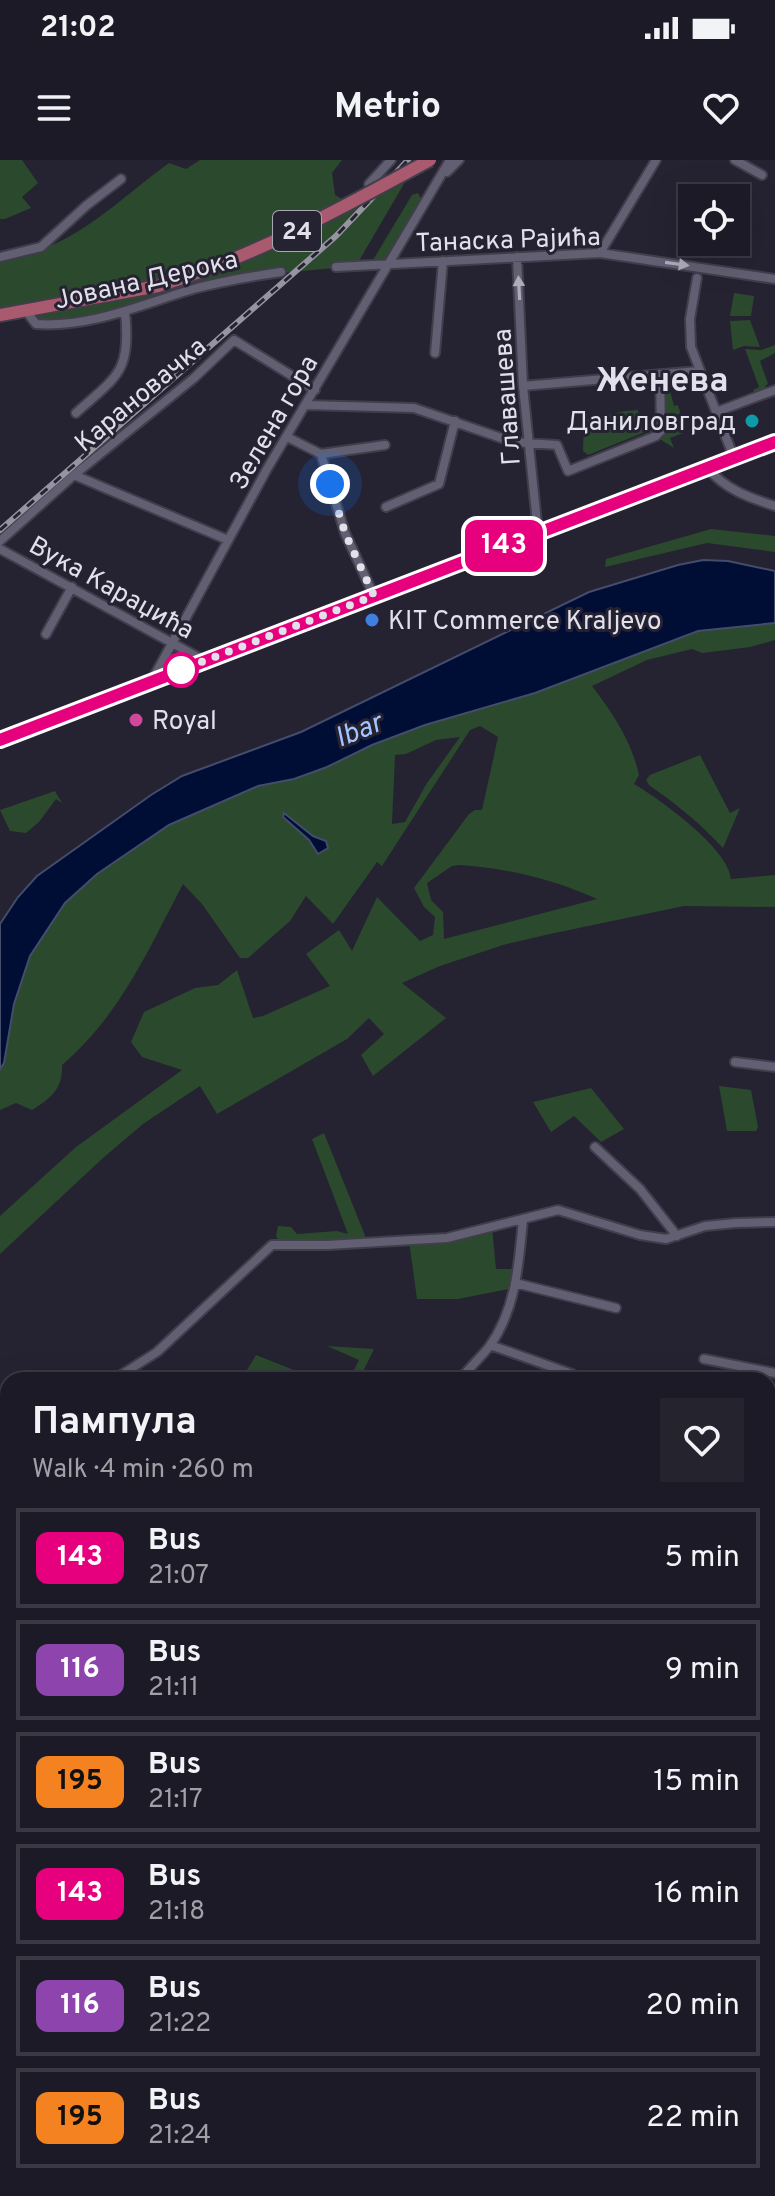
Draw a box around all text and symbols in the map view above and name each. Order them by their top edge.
text: 21:02 [40,10,116,47]
text: Metrio [334,85,441,131]
icon: menu [32,86,76,130]
icon: heart [699,86,743,130]
map controls [678,184,750,256]
button: locate [678,184,750,256]
road number: 24 [273,211,321,251]
street label: Танаска Рајића [415,222,601,261]
street label: Јована Дерока [52,244,241,319]
one-way arrow [665,258,690,271]
one-way arrow [512,275,525,300]
street label: Главашева [487,327,530,466]
street label: Карановачка [69,331,214,461]
street label: Зелена гора [223,350,327,497]
district label: Женева [596,361,728,404]
place label: Даниловград [566,407,736,440]
marker: Даниловград [743,412,761,430]
your location [310,464,350,504]
line badge: 143 [458,520,550,572]
text: 143 [481,528,527,564]
street label: Вука Караџића [22,530,199,648]
place label: KIT Commerce Kraljevo [388,606,662,639]
marker: KIT Commerce Kraljevo [363,611,381,629]
unlabelled marker [164,653,198,687]
water label: Ibar [330,705,390,757]
place label: Royal [152,706,217,739]
marker: Royal [127,711,145,729]
button: heart [660,1398,744,1482]
text: Пампула [32,1399,197,1448]
text: Walk · 4 min · 260 m [32,1454,254,1487]
text: Bus [148,1523,201,1560]
text: 143 [57,1540,103,1576]
text: 5 min [664,1540,740,1577]
text: 21:07 [148,1560,209,1593]
text: Bus [148,1635,201,1672]
text: 116 [60,1652,100,1688]
text: 9 min [665,1652,740,1689]
text: 21:11 [148,1672,199,1705]
text: Bus [148,1747,201,1784]
text: 195 [57,1764,103,1800]
text: 15 min [653,1764,740,1801]
text: 21:17 [148,1784,203,1817]
text: Bus [148,1859,201,1896]
text: 143 [57,1876,103,1912]
text: 16 min [654,1876,740,1913]
text: 21:18 [148,1896,205,1929]
text: Bus [148,1971,201,2008]
text: 116 [60,1988,100,2024]
text: 20 min [645,1988,740,2025]
text: 21:22 [148,2008,211,2041]
text: Bus [148,2083,201,2120]
text: 195 [57,2100,103,2136]
text: 22 min [646,2100,740,2137]
text: 21:24 [148,2120,211,2153]

